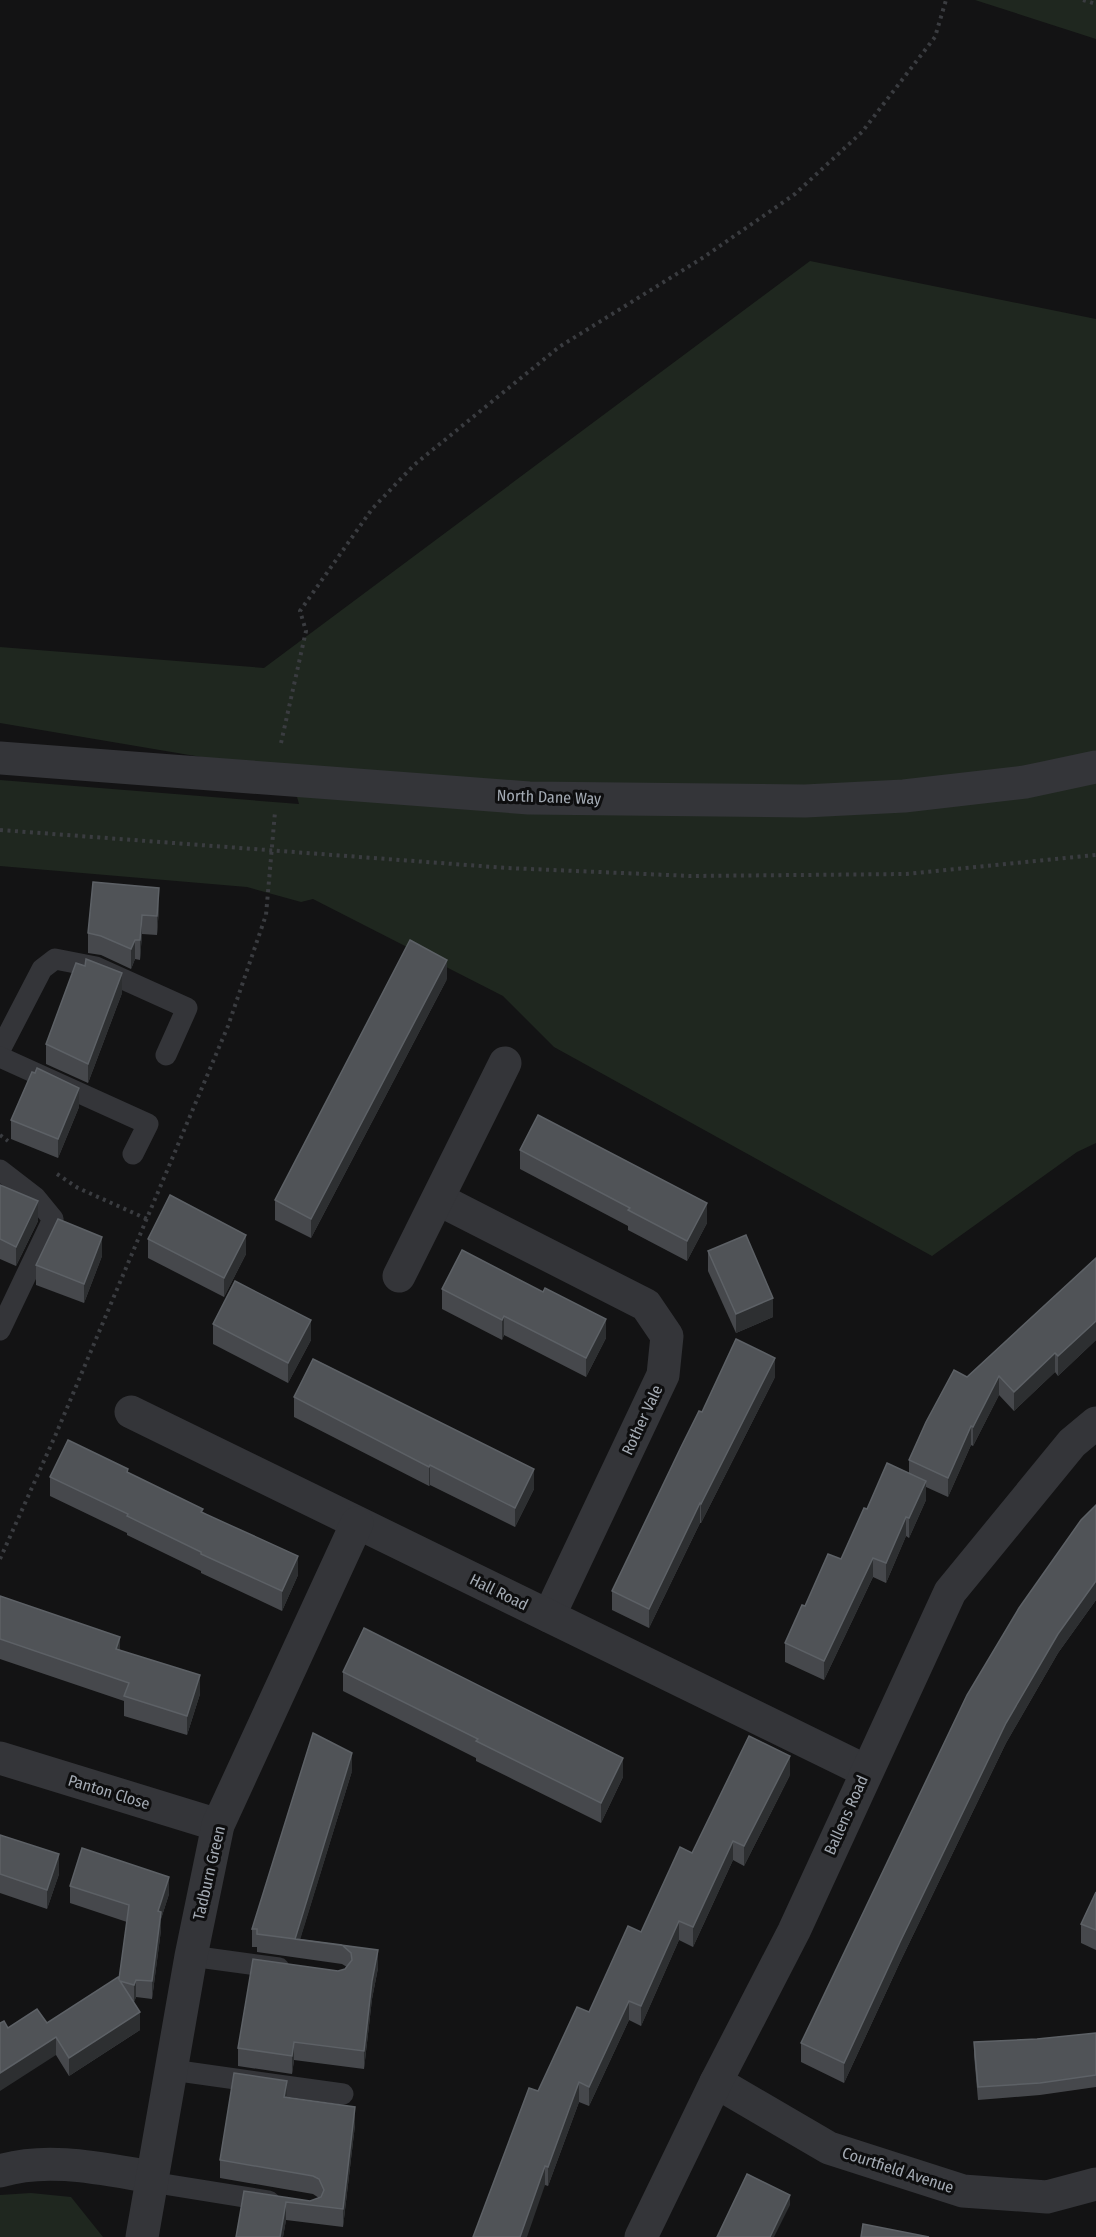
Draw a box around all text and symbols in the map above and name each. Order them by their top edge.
street label: North Dane Way [496,786,602,808]
street label: Rother Vale [618,1382,667,1458]
street label: Hall Road [467,1570,531,1614]
street label: Panton Close [66,1771,152,1813]
street label: Ballens Road [820,1772,872,1858]
street label: Tadburn Green [189,1824,229,1922]
street label: Courtfield Avenue [840,2143,956,2197]

